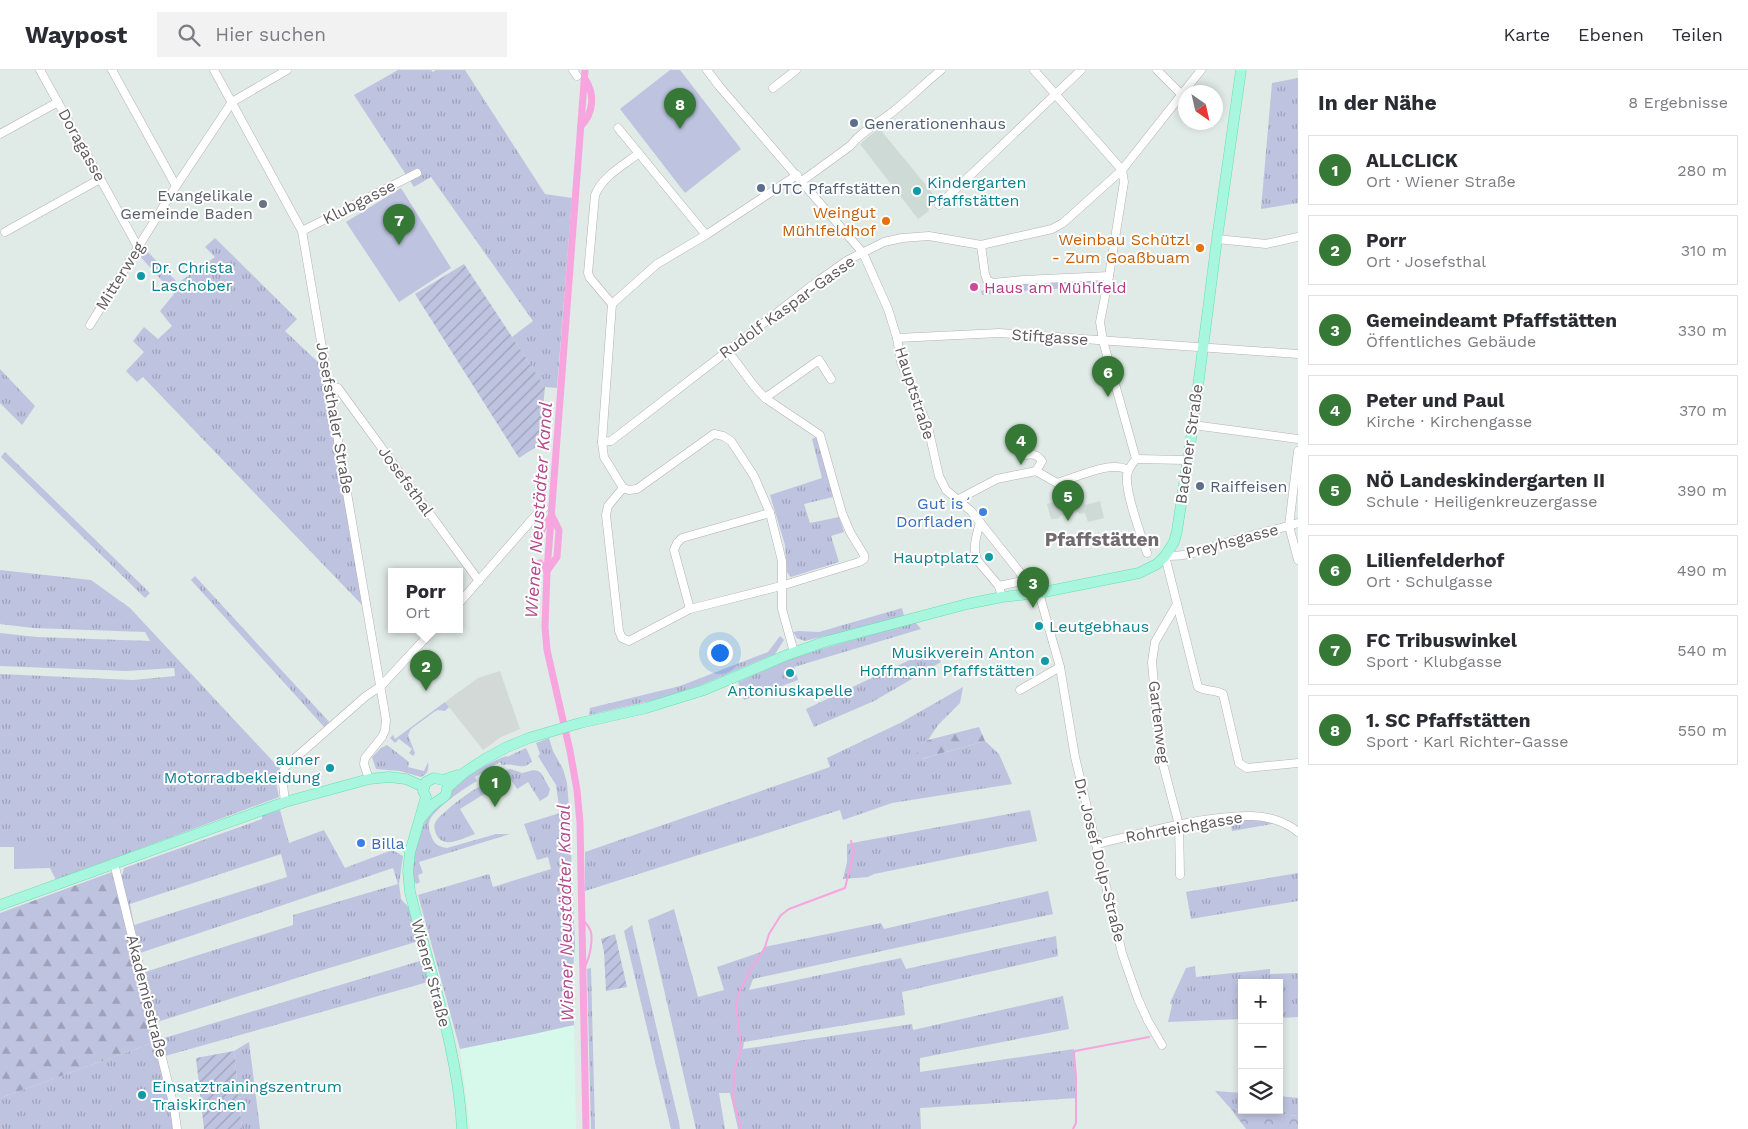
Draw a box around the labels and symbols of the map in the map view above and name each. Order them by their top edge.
north arrow [1178,85,1223,130]
pin: 8 [664,88,696,129]
street label: Doragasse [54,105,110,185]
place label: Generationenhaus [864,114,1006,133]
marker: Generationenhaus [848,117,860,129]
place label: Kindergarten Pfaffstätten [927,173,1027,210]
street label: Klubgasse [320,176,398,228]
place label: UTC Pfaffstätten [771,179,901,198]
marker: UTC Pfaffstätten [755,182,767,194]
marker: Kindergarten Pfaffstätten [911,185,923,197]
place label: Evangelikale Gemeinde Baden [120,186,253,223]
marker: Evangelikale Gemeinde Baden [257,198,269,210]
place label: Weingut Mühlfeldhof [782,203,877,240]
pin: 7 [383,204,415,245]
marker: Weingut Mühlfeldhof [880,215,892,227]
place label: Weinbau Schützl - Zum Goaßbuam [1052,230,1190,267]
street label: Mitterweg [92,238,149,314]
marker: Weinbau Schützl - Zum Goaßbuam [1194,242,1206,254]
street label: Rudolf Kaspar-Gasse [715,251,859,363]
place label: Dr. Christa Laschober [151,258,233,295]
marker: Dr. Christa Laschober [135,270,147,282]
place label: Haus am Mühlfeld [984,278,1127,297]
marker: Haus am Mühlfeld [968,281,980,293]
street label: Stiftgasse [1011,325,1089,349]
street label: Josefsthaler Straße [312,341,358,495]
street label: Hauptstraße [891,344,939,442]
pin: 6 [1092,356,1124,397]
street label: Badener Straße [1171,383,1207,505]
water label: Wiener Neustädter Kanal [520,401,556,619]
pin: 4 [1005,424,1037,465]
street label: Josefsthal [374,442,438,520]
place label: Raiffeisen [1210,477,1287,496]
pin: 5 [1052,480,1084,521]
marker: Raiffeisen [1194,480,1206,492]
place label: Gut is´ Dorfladen [896,494,973,531]
marker: Gut is´ Dorfladen [977,506,989,518]
street label: Preyhsgasse [1184,520,1280,562]
district label: Pfaffstätten [1045,528,1159,551]
place label: Hauptplatz [893,548,979,567]
marker: Hauptplatz [983,551,995,563]
pin: 3 [1017,567,1049,608]
place label: Leutgebhaus [1049,617,1149,636]
marker: Leutgebhaus [1033,620,1045,632]
your location [707,640,733,666]
place label: Musikverein Anton Hoffmann Pfaffstätten [859,643,1035,680]
pin: 2 [410,650,442,691]
marker: Musikverein Anton Hoffmann Pfaffstätten [1039,655,1051,667]
marker: Antoniuskapelle [784,667,796,679]
street label: Gartenweg [1144,680,1174,765]
place label: Antoniuskapelle [727,681,853,700]
place label: auner Motorradbekleidung [164,750,320,787]
marker: auner Motorradbekleidung [324,762,336,774]
pin: 1 [479,766,511,807]
street label: Dr. Josef Dolp-Straße [1070,776,1130,944]
water label: Wiener Neustädter Kanal [553,804,577,1022]
street label: Rohrteichgasse [1124,807,1244,847]
place label: Billa [371,834,405,853]
marker: Billa [355,837,367,849]
street label: Wiener Straße [407,917,455,1029]
street label: Akademiestraße [123,933,171,1059]
place label: Einsatztrainingszentrum Traiskirchen [152,1077,342,1114]
marker: Einsatztrainingszentrum Traiskirchen [136,1089,148,1101]

